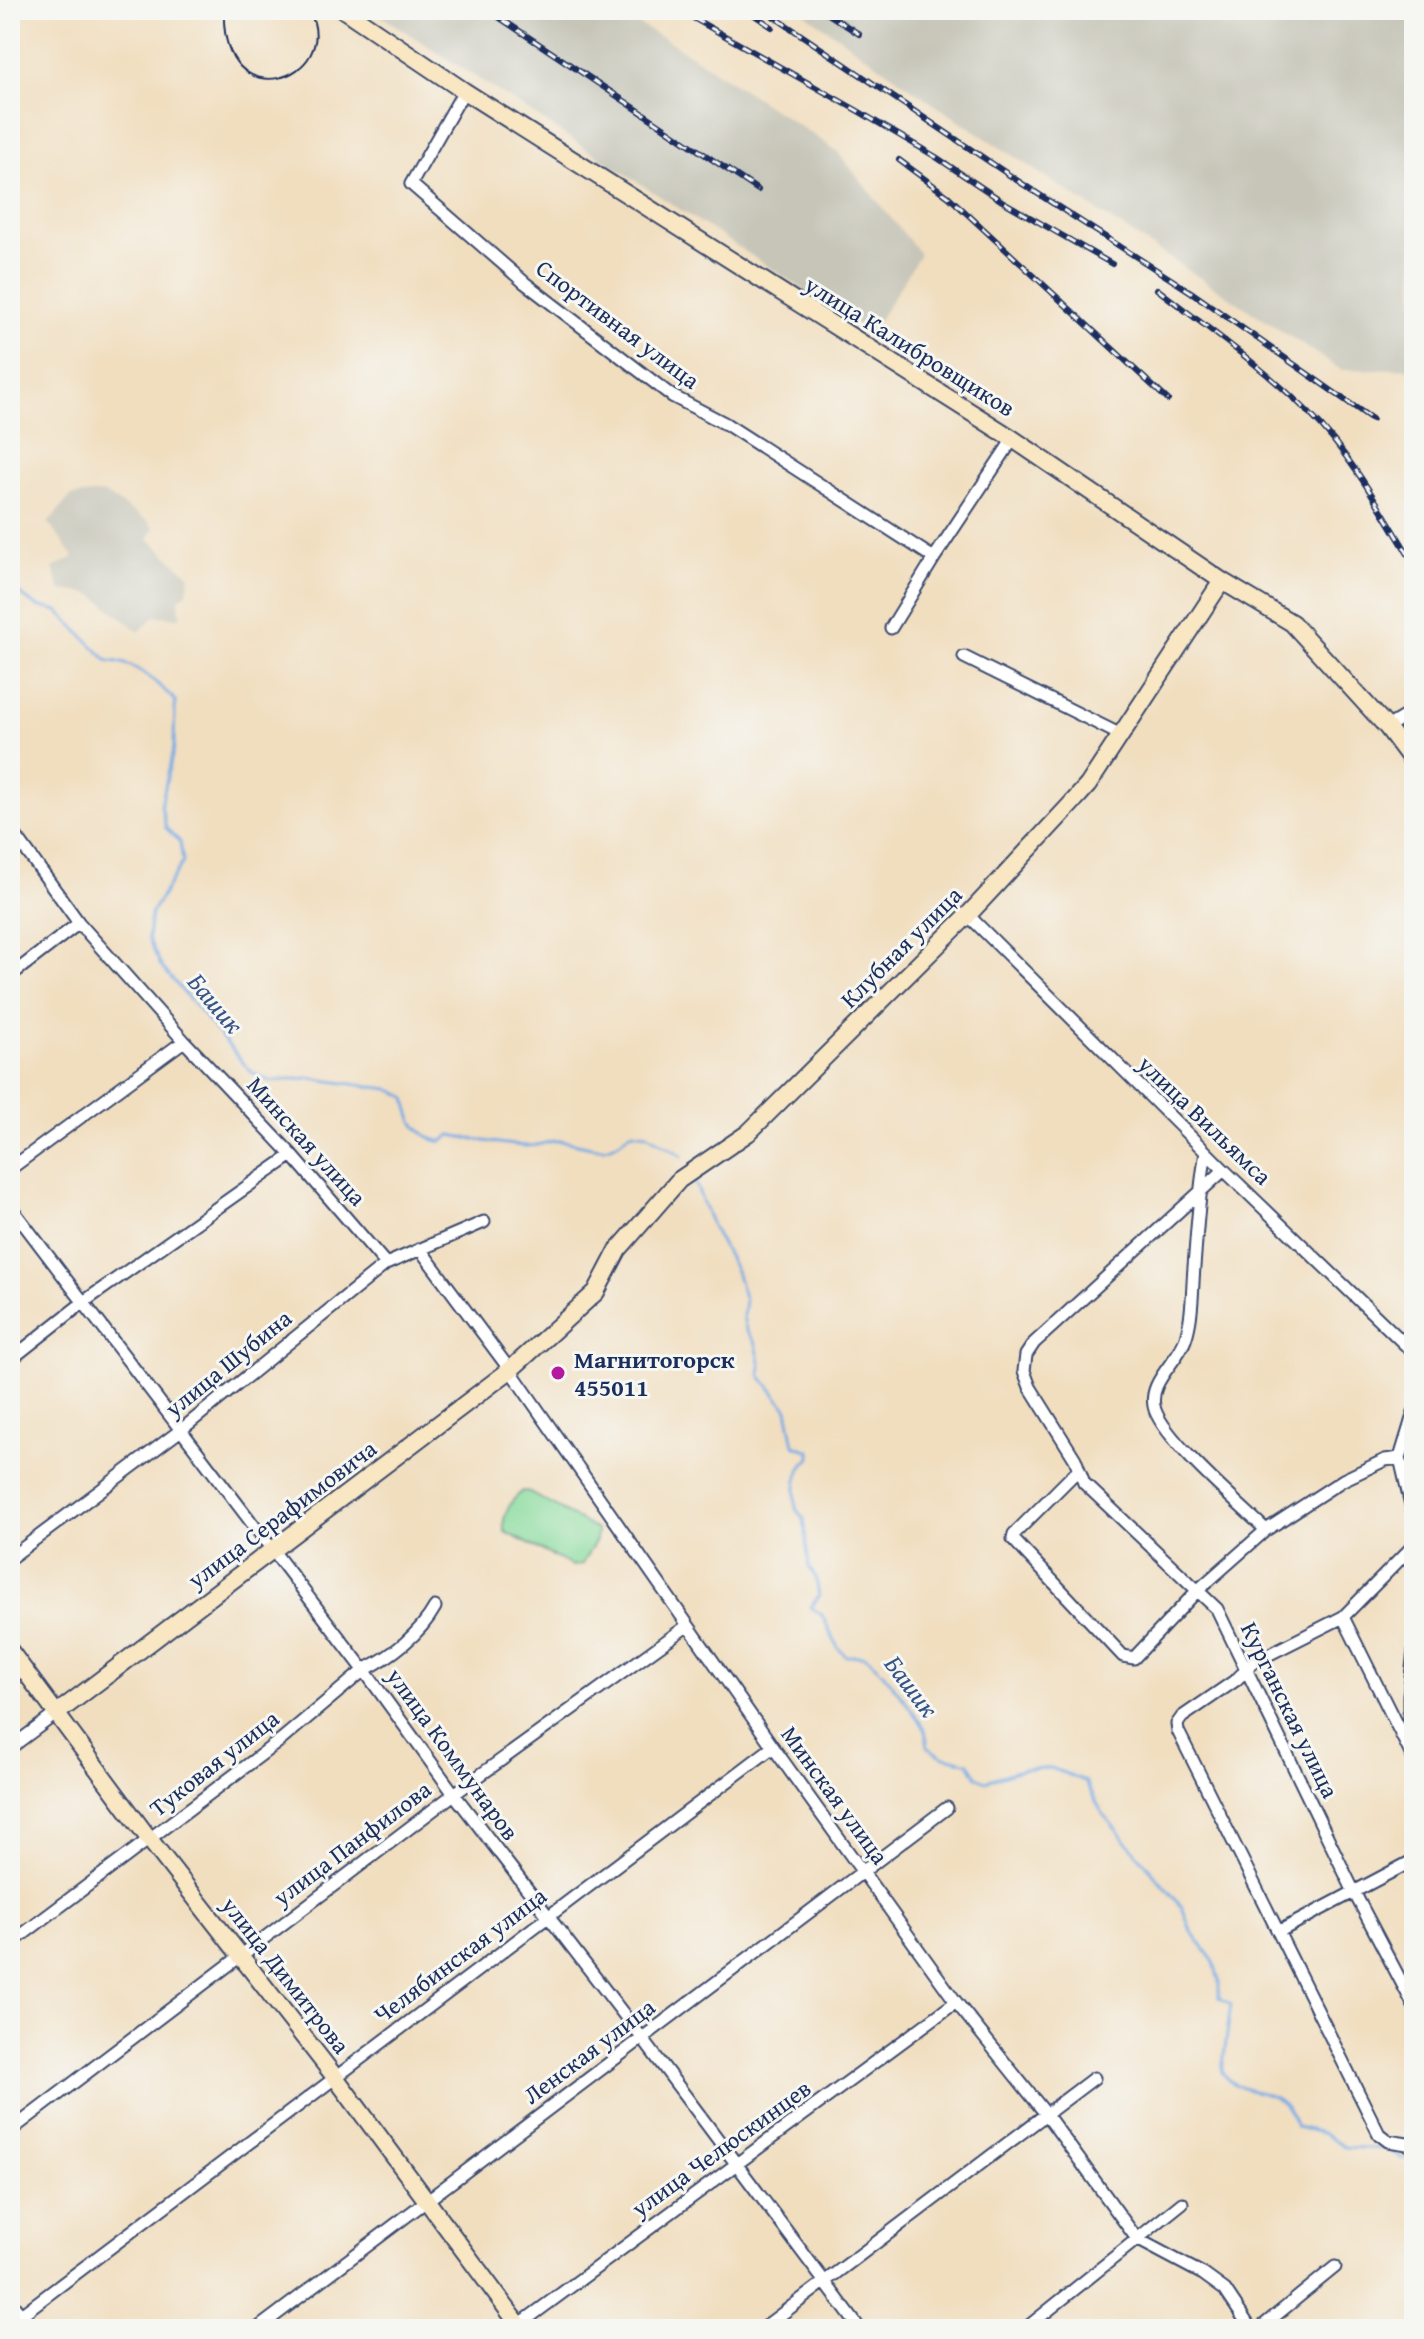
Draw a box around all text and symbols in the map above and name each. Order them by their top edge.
street label: Спортивная улица [529,251,708,398]
street label: улица Калибровщиков [797,266,1022,425]
street label: Клубная улица [832,878,970,1016]
water label: Башик [179,964,254,1042]
street label: улица Вильямса [1130,1046,1280,1193]
street label: Минская улица [239,1068,375,1214]
street label: улица Шубина [156,1300,299,1426]
place label: Магнитогорск 455011 [574,1342,735,1405]
marker: Магнитогорск 455011 [549,1364,567,1382]
street label: улица Серафимовича [179,1431,384,1597]
street label: Курганская улица [1232,1616,1348,1805]
water label: Башик [875,1646,949,1726]
street label: улица Коммунаров [378,1660,528,1848]
street label: Туковая улица [142,1701,287,1825]
street label: Минская улица [773,1718,898,1872]
street label: улица Панфилова [265,1772,439,1915]
street label: Челябинская улица [366,1878,554,2032]
street label: улица Димитрова [213,1888,359,2061]
street label: Ленская улица [516,1989,663,2112]
street label: улица Челюскинцев [623,2071,818,2226]

